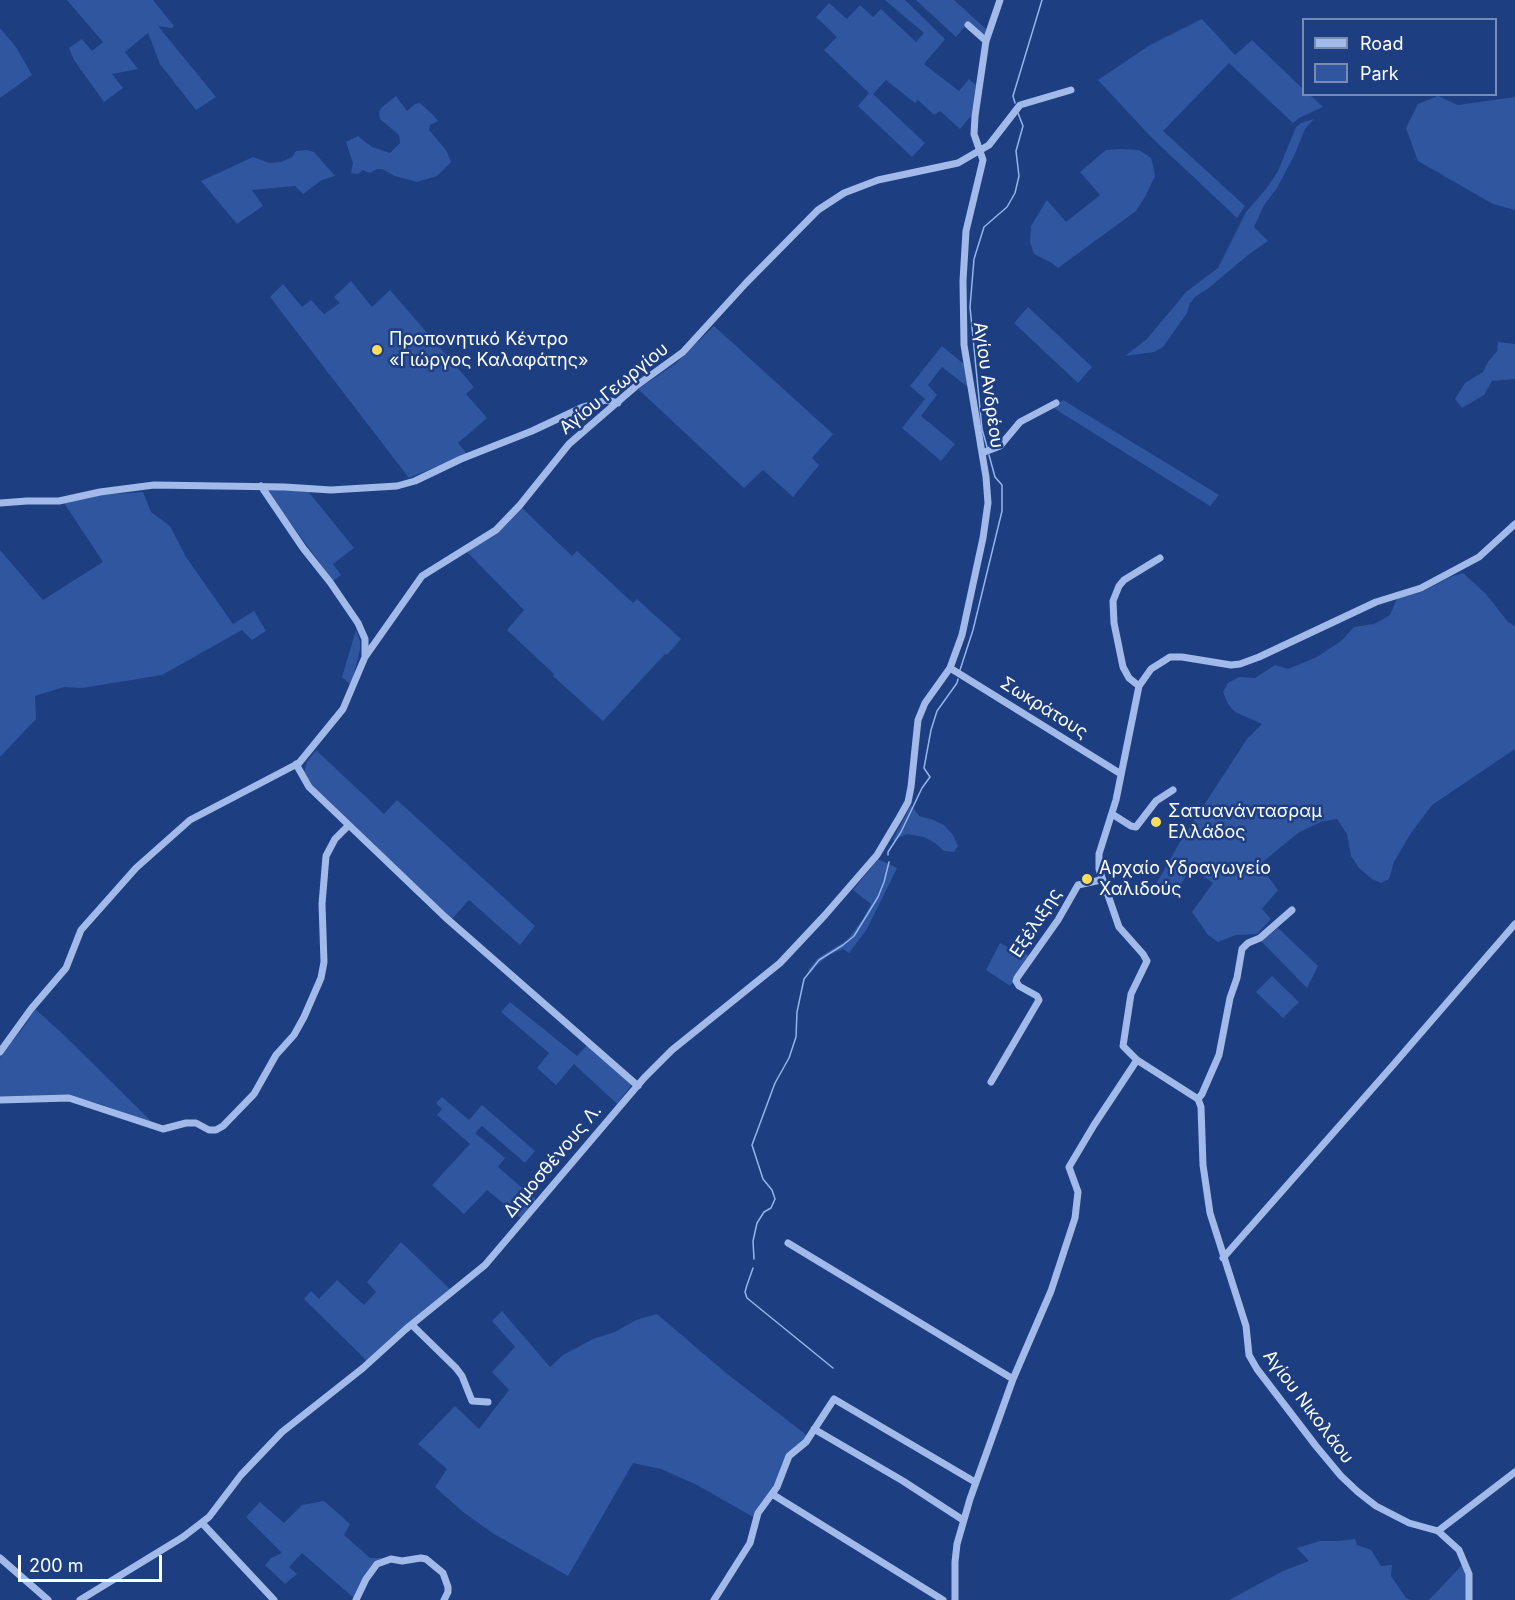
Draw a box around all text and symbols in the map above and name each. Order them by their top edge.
legend [1302,18,1497,96]
text: Road [1360,33,1403,54]
text: Park [1360,63,1399,84]
street label: Αγίου Ανδρέου [968,320,1008,450]
place label: Προπονητικό Κέντρο «Γιώργος Καλαφάτης» [389,329,588,372]
street label: Αγίου Γεωργίου [555,338,673,440]
marker: Προπονητικό Κέντρο «Γιώργος Καλαφάτης» [370,343,384,357]
street label: Σωκράτους [996,673,1092,743]
place label: Σατυανάντασραμ Ελλάδος [1168,801,1322,844]
marker: Σατυανάντασραμ Ελλάδος [1149,815,1163,829]
place label: Αρχαίο Υδραγωγείο Χαλιδούς [1099,858,1271,900]
marker: Αρχαίο Υδραγωγείο Χαλιδούς [1080,872,1094,886]
street label: Εξέλιξης [1006,884,1066,962]
street label: Δημοσθένους Λ. [499,1100,607,1222]
street label: Αγίου Νικολάου [1258,1346,1358,1468]
scale bar [21,1543,165,1581]
text: 200 m [29,1555,84,1576]

